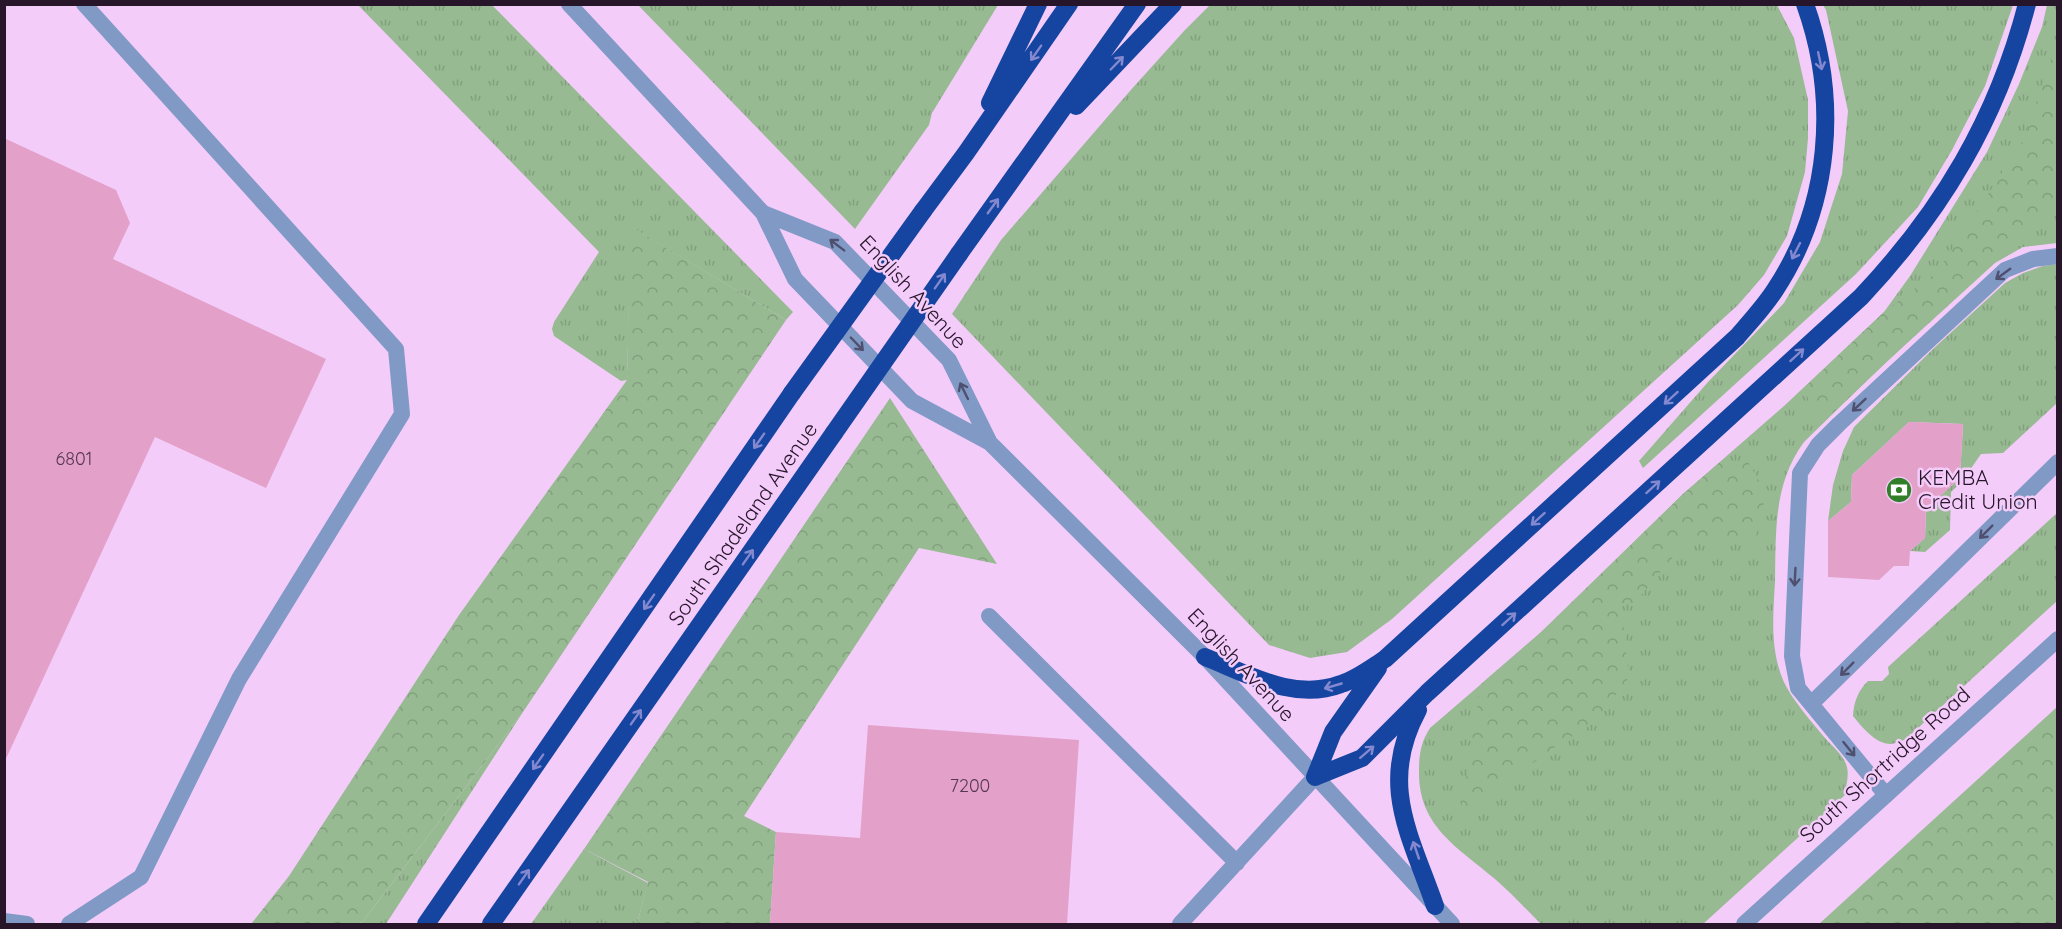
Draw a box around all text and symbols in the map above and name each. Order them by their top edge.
one-way arrow [1030,44,1042,60]
one-way arrow [1815,50,1826,70]
one-way arrow [1110,56,1124,71]
one-way arrow [987,199,999,215]
street label: English Avenue [854,229,973,354]
one-way arrow [829,239,845,251]
one-way arrow [1790,241,1801,259]
one-way arrow [1995,267,2011,280]
one-way arrow [934,274,946,290]
one-way arrow [850,336,864,351]
one-way arrow [1789,348,1804,362]
one-way arrow [957,382,969,400]
one-way arrow [1663,391,1678,405]
one-way arrow [1852,398,1867,412]
street label: South Shadeland Avenue [662,417,822,630]
one-way arrow [753,432,765,449]
house number: 6801 [56,447,92,470]
place label: KEMBA Credit Union [1918,464,2038,514]
bank icon: KEMBA Credit Union [1884,475,1914,505]
one-way arrow [1645,480,1660,494]
one-way arrow [1531,512,1546,526]
one-way arrow [1978,525,1993,540]
one-way arrow [742,549,754,565]
one-way arrow [1790,567,1801,587]
one-way arrow [643,593,655,609]
street label: English Avenue [1182,602,1301,727]
one-way arrow [1501,612,1516,626]
one-way arrow [1839,662,1854,677]
one-way arrow [1324,681,1343,692]
street label: South Shortridge Road [1794,681,1975,848]
one-way arrow [630,709,642,725]
one-way arrow [1842,741,1855,757]
one-way arrow [1359,745,1374,759]
one-way arrow [532,753,544,770]
house number: 7200 [950,774,990,797]
one-way arrow [1409,841,1420,860]
one-way arrow [518,869,530,885]

